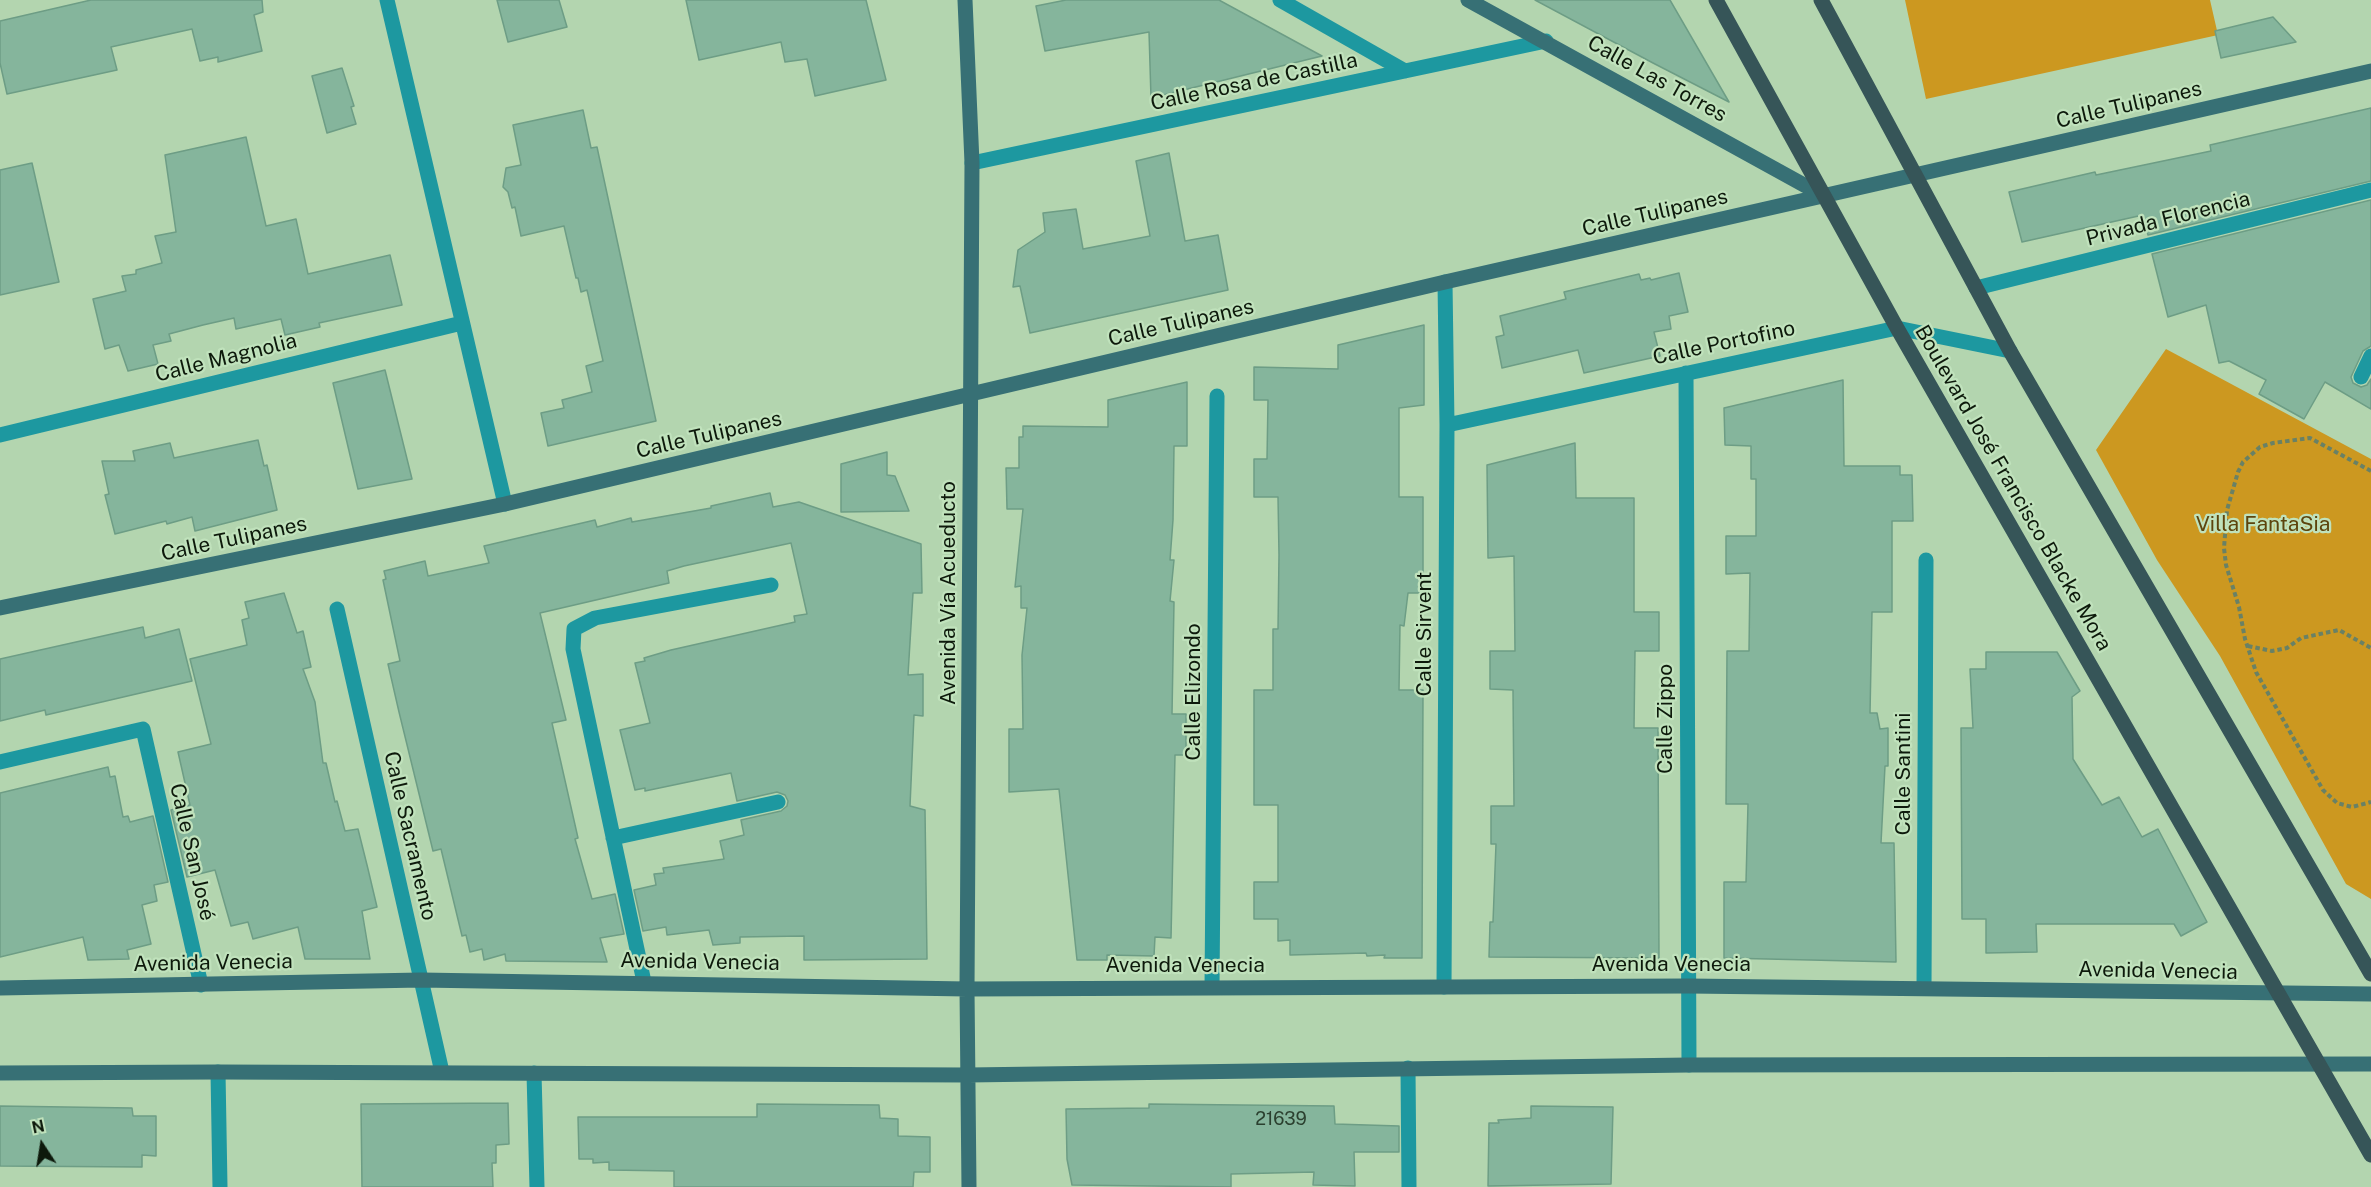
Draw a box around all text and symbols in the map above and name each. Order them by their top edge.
street label: Calle Las Torres [1583,30,1731,128]
street label: Calle Rosa de Castilla [1148,48,1360,116]
street label: Calle Tulipanes [2054,76,2204,134]
street label: Calle Tulipanes [1580,184,1730,242]
street label: Privada Florencia [2083,186,2253,252]
street label: Calle Tulipanes [1106,294,1256,352]
street label: Calle Portofino [1651,316,1797,370]
street label: Boulevard José Francisco Blacke Mora [1909,321,2117,655]
street label: Calle Magnolia [153,328,299,388]
street label: Calle Tulipanes [634,406,784,464]
street label: Avenida Vía Acueducto [936,481,962,705]
street label: Calle Tulipanes [159,511,309,567]
park label: Villa FantaSia [2196,512,2330,538]
street label: Calle Sirvent [1412,572,1438,696]
street label: Calle Elizondo [1181,623,1207,761]
street label: Calle Zippo [1653,664,1679,774]
street label: Calle Santini [1891,713,1917,835]
street label: Calle Sacramento [378,749,442,923]
street label: Calle San José [164,781,220,923]
street label: Avenida Venecia [620,948,780,976]
street label: Avenida Venecia [133,949,293,977]
street label: Avenida Venecia [1591,952,1751,978]
street label: Avenida Venecia [1105,953,1265,979]
street label: Avenida Venecia [2078,957,2238,985]
house number: 21639 [1255,1108,1307,1130]
north arrow [12,1115,72,1175]
text: N [30,1116,46,1137]

